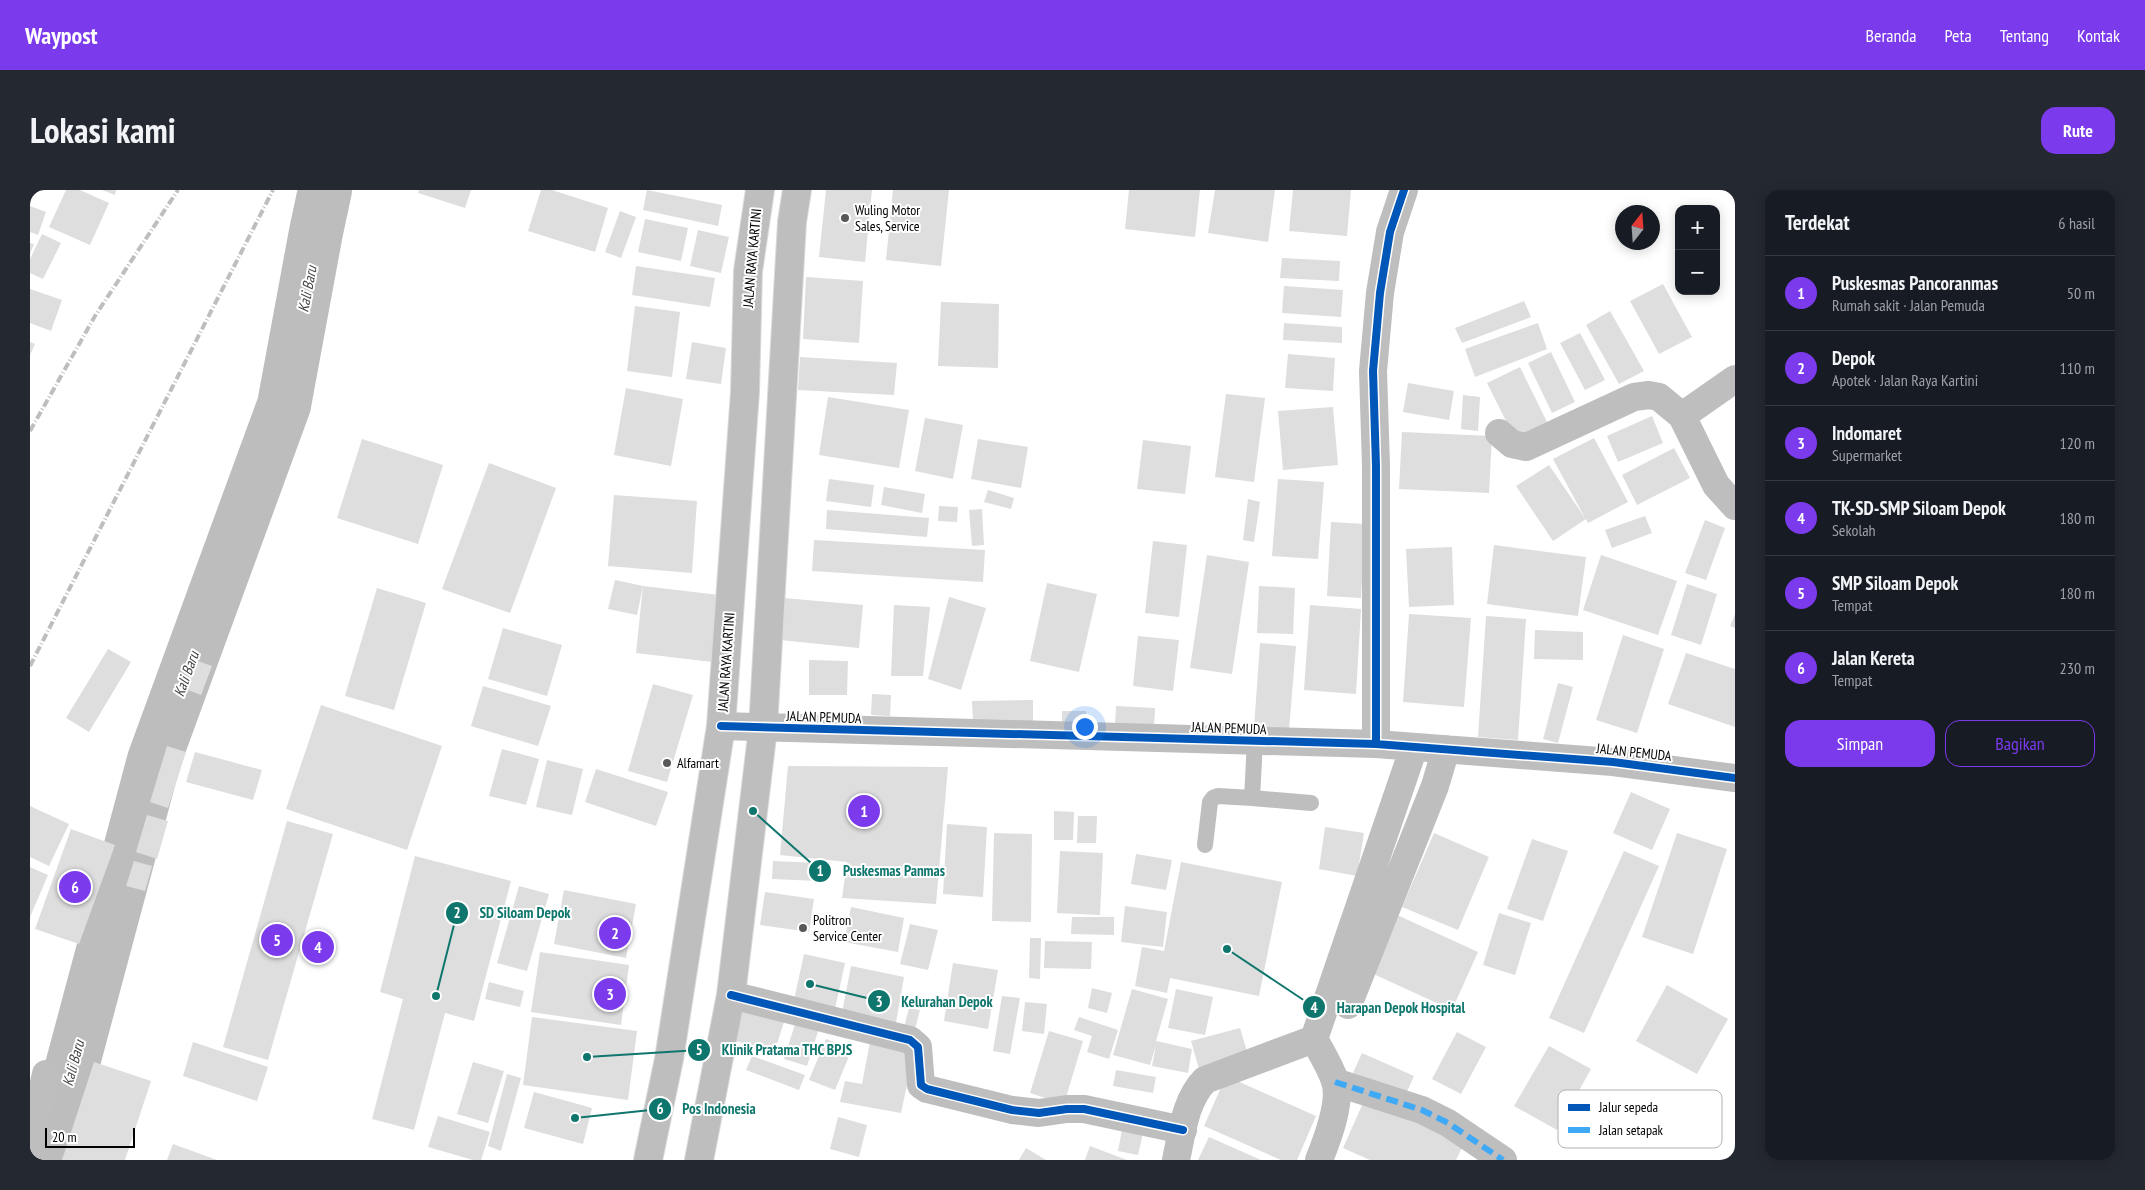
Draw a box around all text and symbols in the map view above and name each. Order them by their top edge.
text: Waypost [25,20,98,51]
text: Beranda [1866,24,1916,47]
text: Peta [1944,24,1972,47]
text: Tentang [2000,24,2049,47]
text: Kontak [2077,24,2120,47]
text: Lokasi kami [30,107,176,153]
button: Rute [2041,107,2115,154]
place label: Wuling Motor Sales, Service [855,201,920,235]
north arrow [1615,205,1660,250]
map controls [1675,205,1720,295]
button: + [1675,205,1720,250]
street label: JALAN RAYA KARTINI [739,208,765,309]
text: Terdekat [1785,209,1850,236]
marker: Wuling Motor Sales, Service [839,212,851,224]
text: 6 hasil [2058,213,2095,233]
button: − [1675,250,1720,295]
water label: Kali Baru [293,263,321,314]
text: Puskesmas Pancoranmas [1832,271,1998,295]
text: 1 [1797,283,1805,303]
text: 50 m [2067,283,2095,303]
text: Rumah sakit · Jalan Pemuda [1832,295,1985,315]
text: Depok [1832,346,1875,370]
text: 2 [1797,358,1805,378]
text: 110 m [2060,358,2095,378]
text: Apotek · Jalan Raya Kartini [1832,370,1978,390]
text: Indomaret [1832,421,1902,445]
text: 3 [1797,433,1805,453]
text: 120 m [2060,433,2095,453]
text: Supermarket [1832,445,1902,465]
text: TK-SD-SMP Siloam Depok [1832,496,2006,520]
text: 4 [1797,508,1805,528]
text: 180 m [2060,508,2095,528]
text: Sekolah [1832,520,1876,540]
text: SMP Siloam Depok [1832,571,1958,595]
text: 5 [1797,583,1805,603]
text: 180 m [2060,583,2095,603]
text: Tempat [1832,595,1872,615]
street label: JALAN RAYA KARTINI [713,612,738,713]
text: Jalan Kereta [1832,646,1915,670]
water label: Kali Baru [169,647,203,699]
text: 6 [1797,658,1805,678]
text: 230 m [2060,658,2095,678]
text: Tempat [1832,670,1872,690]
street label: JALAN PEMUDA [785,707,862,727]
your location [1072,714,1098,740]
street label: JALAN PEMUDA [1190,718,1267,738]
button: Simpan [1785,720,1935,767]
button: Bagikan [1945,720,2095,767]
street label: JALAN PEMUDA [1595,739,1673,765]
place label: Alfamart [677,754,719,772]
marker: Alfamart [661,757,673,769]
pin: 1 [848,792,880,830]
callout: Puskesmas Panmas [808,856,955,886]
text: 1 [816,861,824,880]
text: Puskesmas Panmas [843,861,945,880]
pin: 6 [59,868,91,906]
callout: SD Siloam Depok [445,898,581,928]
text: 2 [453,903,461,922]
text: SD Siloam Depok [479,903,571,922]
place label: Politron Service Center [813,911,882,945]
pin: 2 [599,914,631,952]
pin: 5 [261,921,293,959]
marker: Politron Service Center [797,922,809,934]
pin: 4 [302,928,334,966]
pin: 3 [594,975,626,1013]
callout: Kelurahan Depok [867,986,1003,1016]
text: 3 [875,992,883,1011]
text: Kelurahan Depok [901,992,993,1011]
callout: Harapan Depok Hospital [1301,992,1475,1022]
text: 4 [1310,998,1318,1017]
text: Harapan Depok Hospital [1337,998,1466,1017]
callout: Klinik Pratama THC BPJS [686,1035,863,1065]
water label: Kali Baru [58,1037,89,1088]
text: 5 [695,1040,703,1059]
text: Klinik Pratama THC BPJS [722,1040,853,1059]
legend [1558,1090,1722,1148]
callout: Pos Indonesia [648,1094,766,1124]
text: Jalur sepeda [1598,1098,1658,1116]
text: 6 [656,1099,664,1118]
text: Pos Indonesia [682,1099,756,1118]
text: Jalan setapak [1598,1121,1664,1139]
scale bar [45,1125,135,1148]
text: 20 m [52,1128,77,1146]

